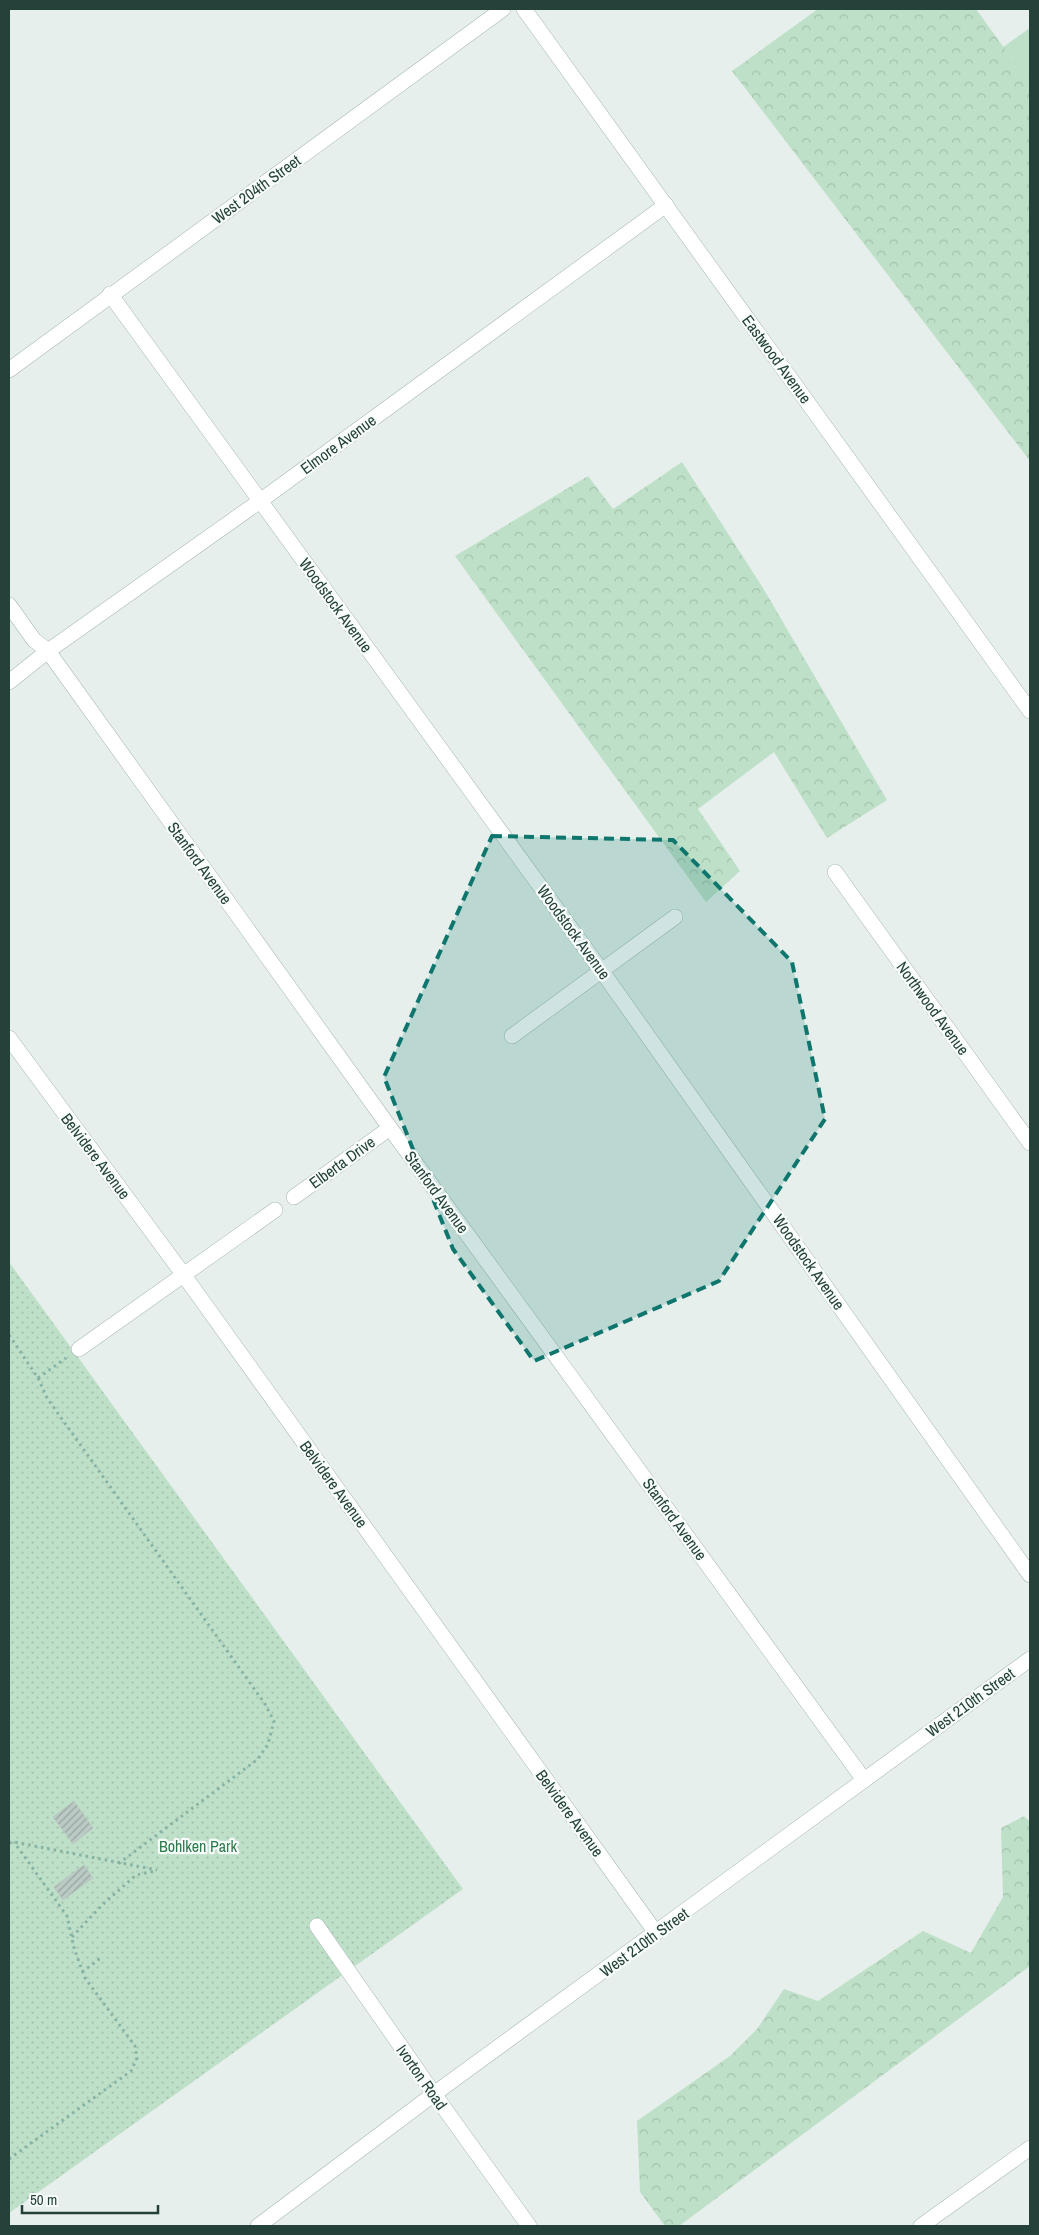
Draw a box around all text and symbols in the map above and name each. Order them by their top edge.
street label: West 204th Street [207,149,305,229]
street label: Eastwood Avenue [737,310,817,408]
street label: Elmore Avenue [296,409,380,479]
street label: Woodstock Avenue [294,553,378,657]
street label: Stanford Avenue [163,817,237,909]
street label: Woodstock Avenue [532,880,616,984]
street label: Northwood Avenue [892,957,974,1059]
street label: Belvidere Avenue [56,1108,136,1204]
street label: Elberta Drive [305,1131,379,1193]
street label: Stanford Avenue [400,1146,474,1238]
street label: Woodstock Avenue [768,1210,850,1314]
street label: Belvidere Avenue [295,1436,373,1532]
street label: Stanford Avenue [638,1473,712,1565]
street label: West 210th Street [921,1662,1019,1742]
street label: Belvidere Avenue [531,1765,609,1861]
park label: Bohlken Park [159,1835,237,1857]
street label: West 210th Street [595,1902,693,1982]
street label: Ivorton Road [391,2040,453,2114]
scale bar [22,2182,159,2214]
text: 50 m [30,2189,57,2210]

